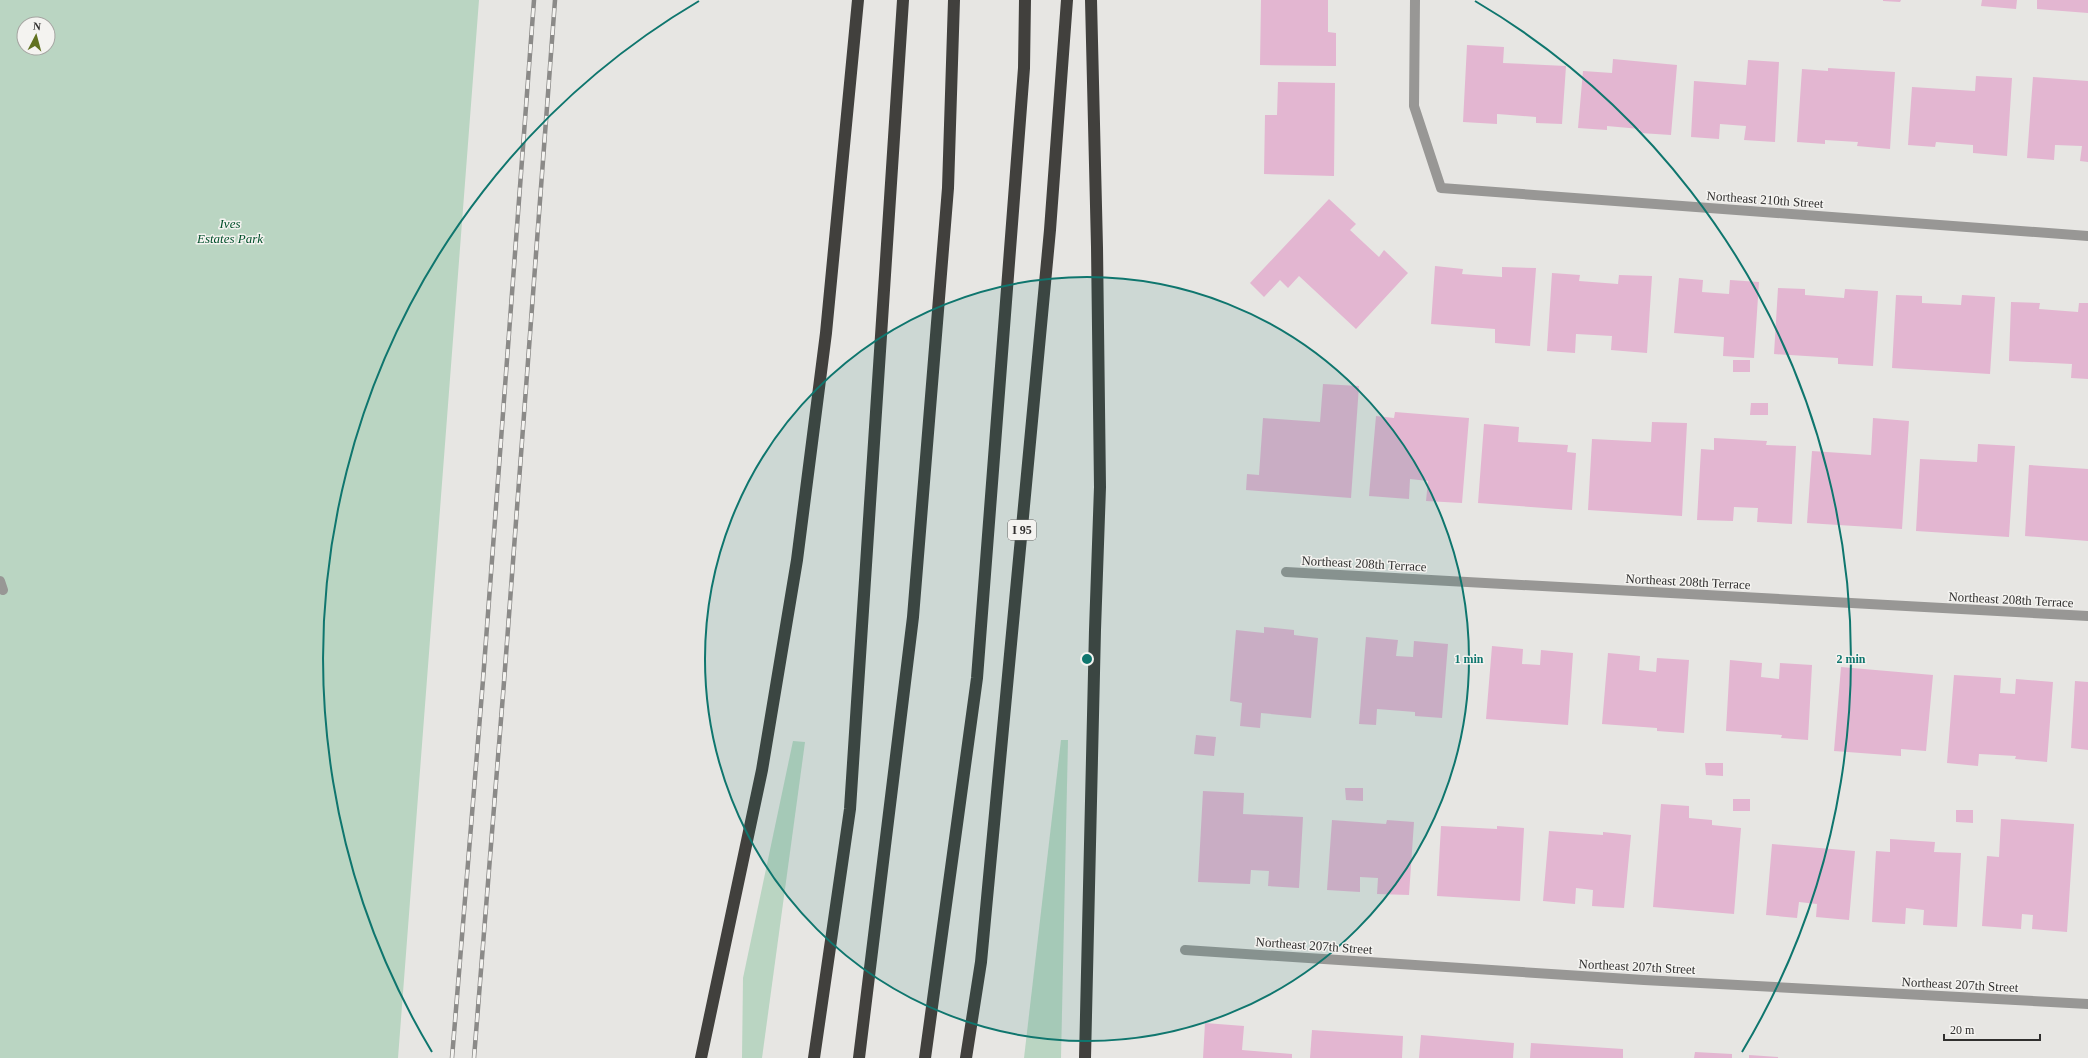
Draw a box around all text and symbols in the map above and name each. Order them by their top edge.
north arrow [16,16,56,56]
text: N [32,20,42,32]
street label: Northeast 210th Street [1706,188,1824,211]
park label: Ives Estates Park [196,216,263,246]
road number: I 95 [1008,520,1036,540]
street label: Northeast 208th Terrace [1301,553,1427,574]
street label: Northeast 208th Terrace [1625,571,1751,592]
street label: Northeast 208th Terrace [1948,589,2074,610]
centre of rings [1080,652,1094,666]
text: 1 min [1454,652,1484,666]
text: 2 min [1836,652,1866,666]
street label: Northeast 207th Street [1255,934,1373,957]
street label: Northeast 207th Street [1578,956,1696,977]
street label: Northeast 207th Street [1901,974,2019,995]
scale bar [1944,1016,2040,1042]
text: 20 m [1950,1023,1975,1037]

